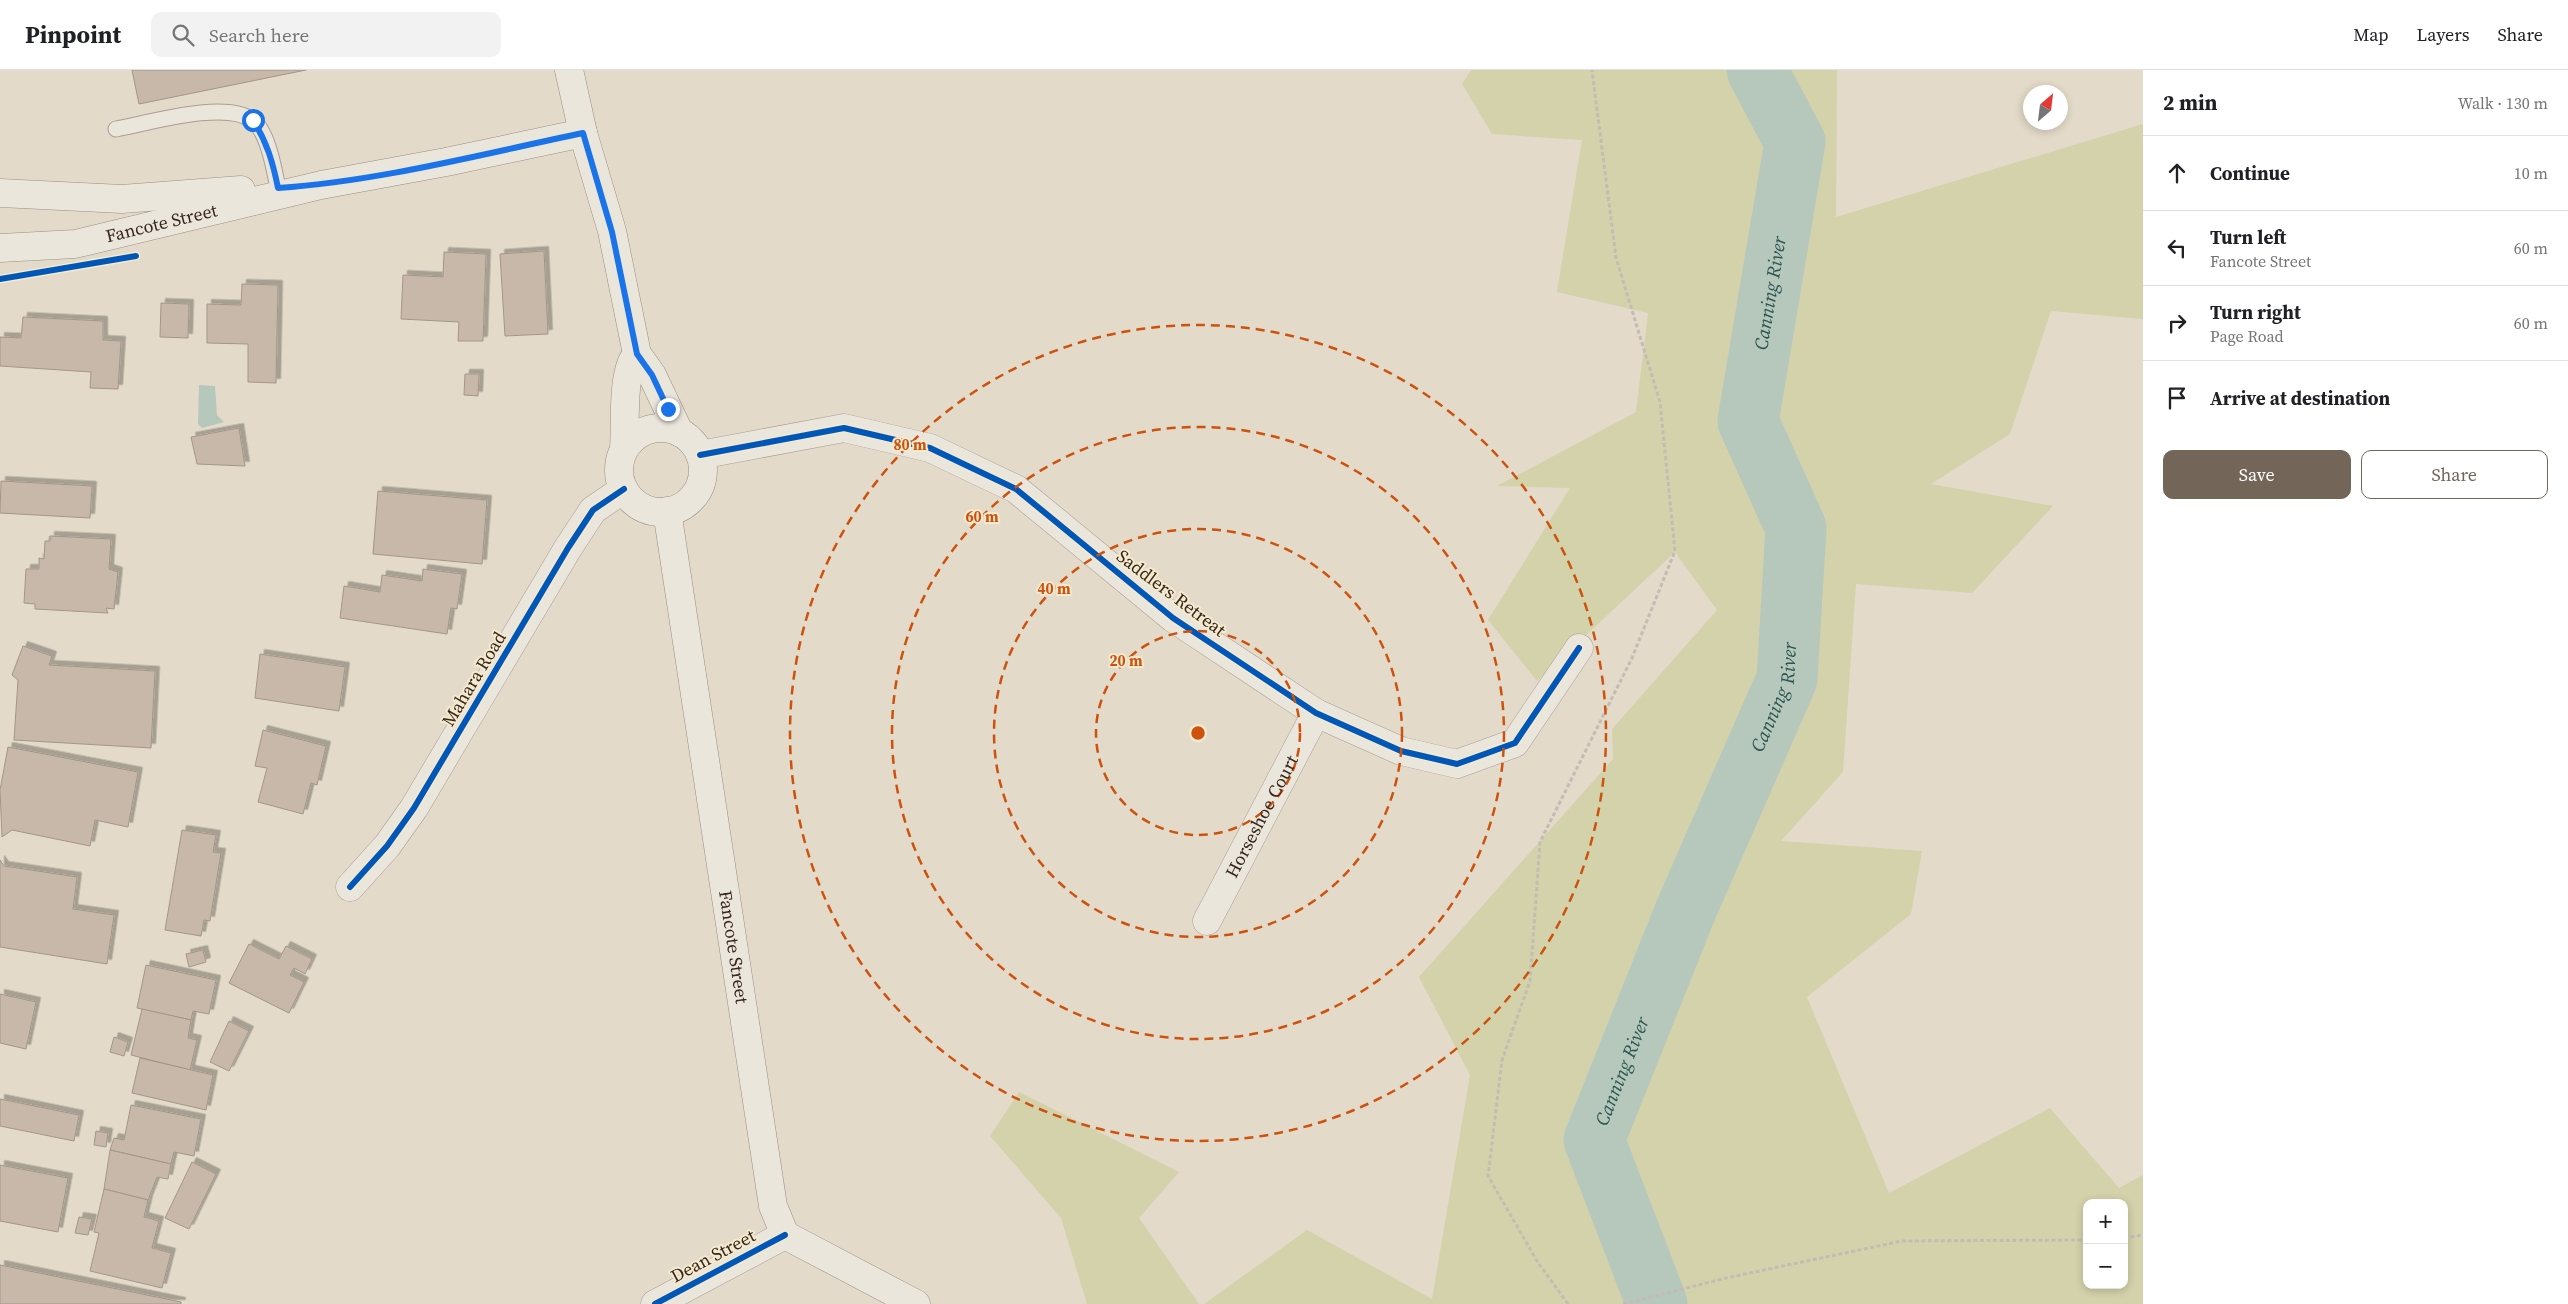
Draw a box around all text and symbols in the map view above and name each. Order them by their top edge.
search box [151,12,501,57]
text: Pinpoint [25,18,121,51]
icon: search [169,21,197,49]
text: Search here [209,22,309,48]
text: Map [2353,22,2388,47]
text: Layers [2416,22,2469,47]
text: Share [2497,22,2543,47]
north arrow [2023,85,2068,130]
text: 2 min [2163,88,2218,117]
text: Walk · 130 m [2458,92,2548,114]
route start [242,109,265,132]
icon: ahead [2163,159,2191,187]
text: Continue [2210,160,2290,186]
text: 10 m [2514,162,2548,184]
street label: Fancote Street [103,197,220,248]
text: Turn left [2210,224,2286,250]
water label: Canning River [1747,233,1792,352]
icon: left [2163,234,2191,262]
text: 60 m [2514,237,2548,259]
text: Fancote Street [2210,250,2311,272]
text: Turn right [2210,299,2301,325]
icon: right [2163,309,2191,337]
text: 60 m [2514,312,2548,334]
text: Page Road [2210,325,2284,347]
icon: arrive [2163,384,2191,412]
text: Arrive at destination [2210,385,2390,411]
route end [657,398,680,421]
text: 80 m [893,434,927,455]
button: Save [2163,450,2351,499]
button: Share [2361,450,2548,499]
text: 60 m [965,506,999,527]
street label: Saddlers Retreat [1112,543,1231,642]
text: 40 m [1037,578,1071,599]
street label: Mahara Road [435,627,512,731]
water label: Canning River [1744,640,1802,756]
text: 20 m [1109,650,1143,671]
centre of rings [1189,724,1207,742]
street label: Horseshoe Court [1219,750,1304,882]
street label: Fancote Street [713,889,755,1005]
water label: Canning River [1588,1011,1655,1129]
map controls [2083,1199,2128,1289]
button: + [2083,1199,2128,1244]
street label: Dean Street [666,1223,760,1288]
button: − [2083,1244,2128,1289]

